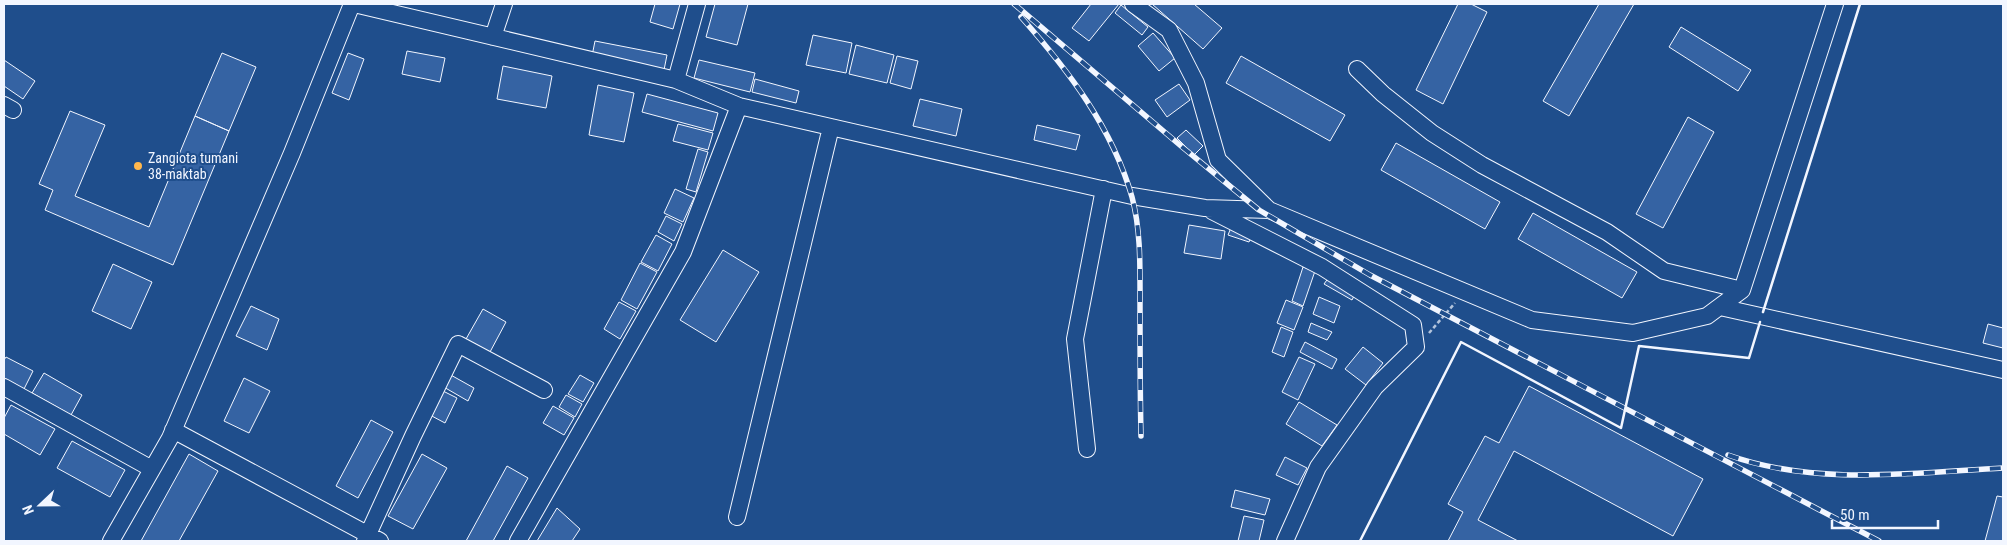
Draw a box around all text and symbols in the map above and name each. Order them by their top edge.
place label: Zangiota tumani 38-maktab [148,150,238,182]
marker: Zangiota tumani 38-maktab [132,160,144,172]
north arrow [15,480,65,530]
scale bar [1832,498,1938,530]
text: N [19,503,37,517]
text: 50 m [1840,506,1870,524]

